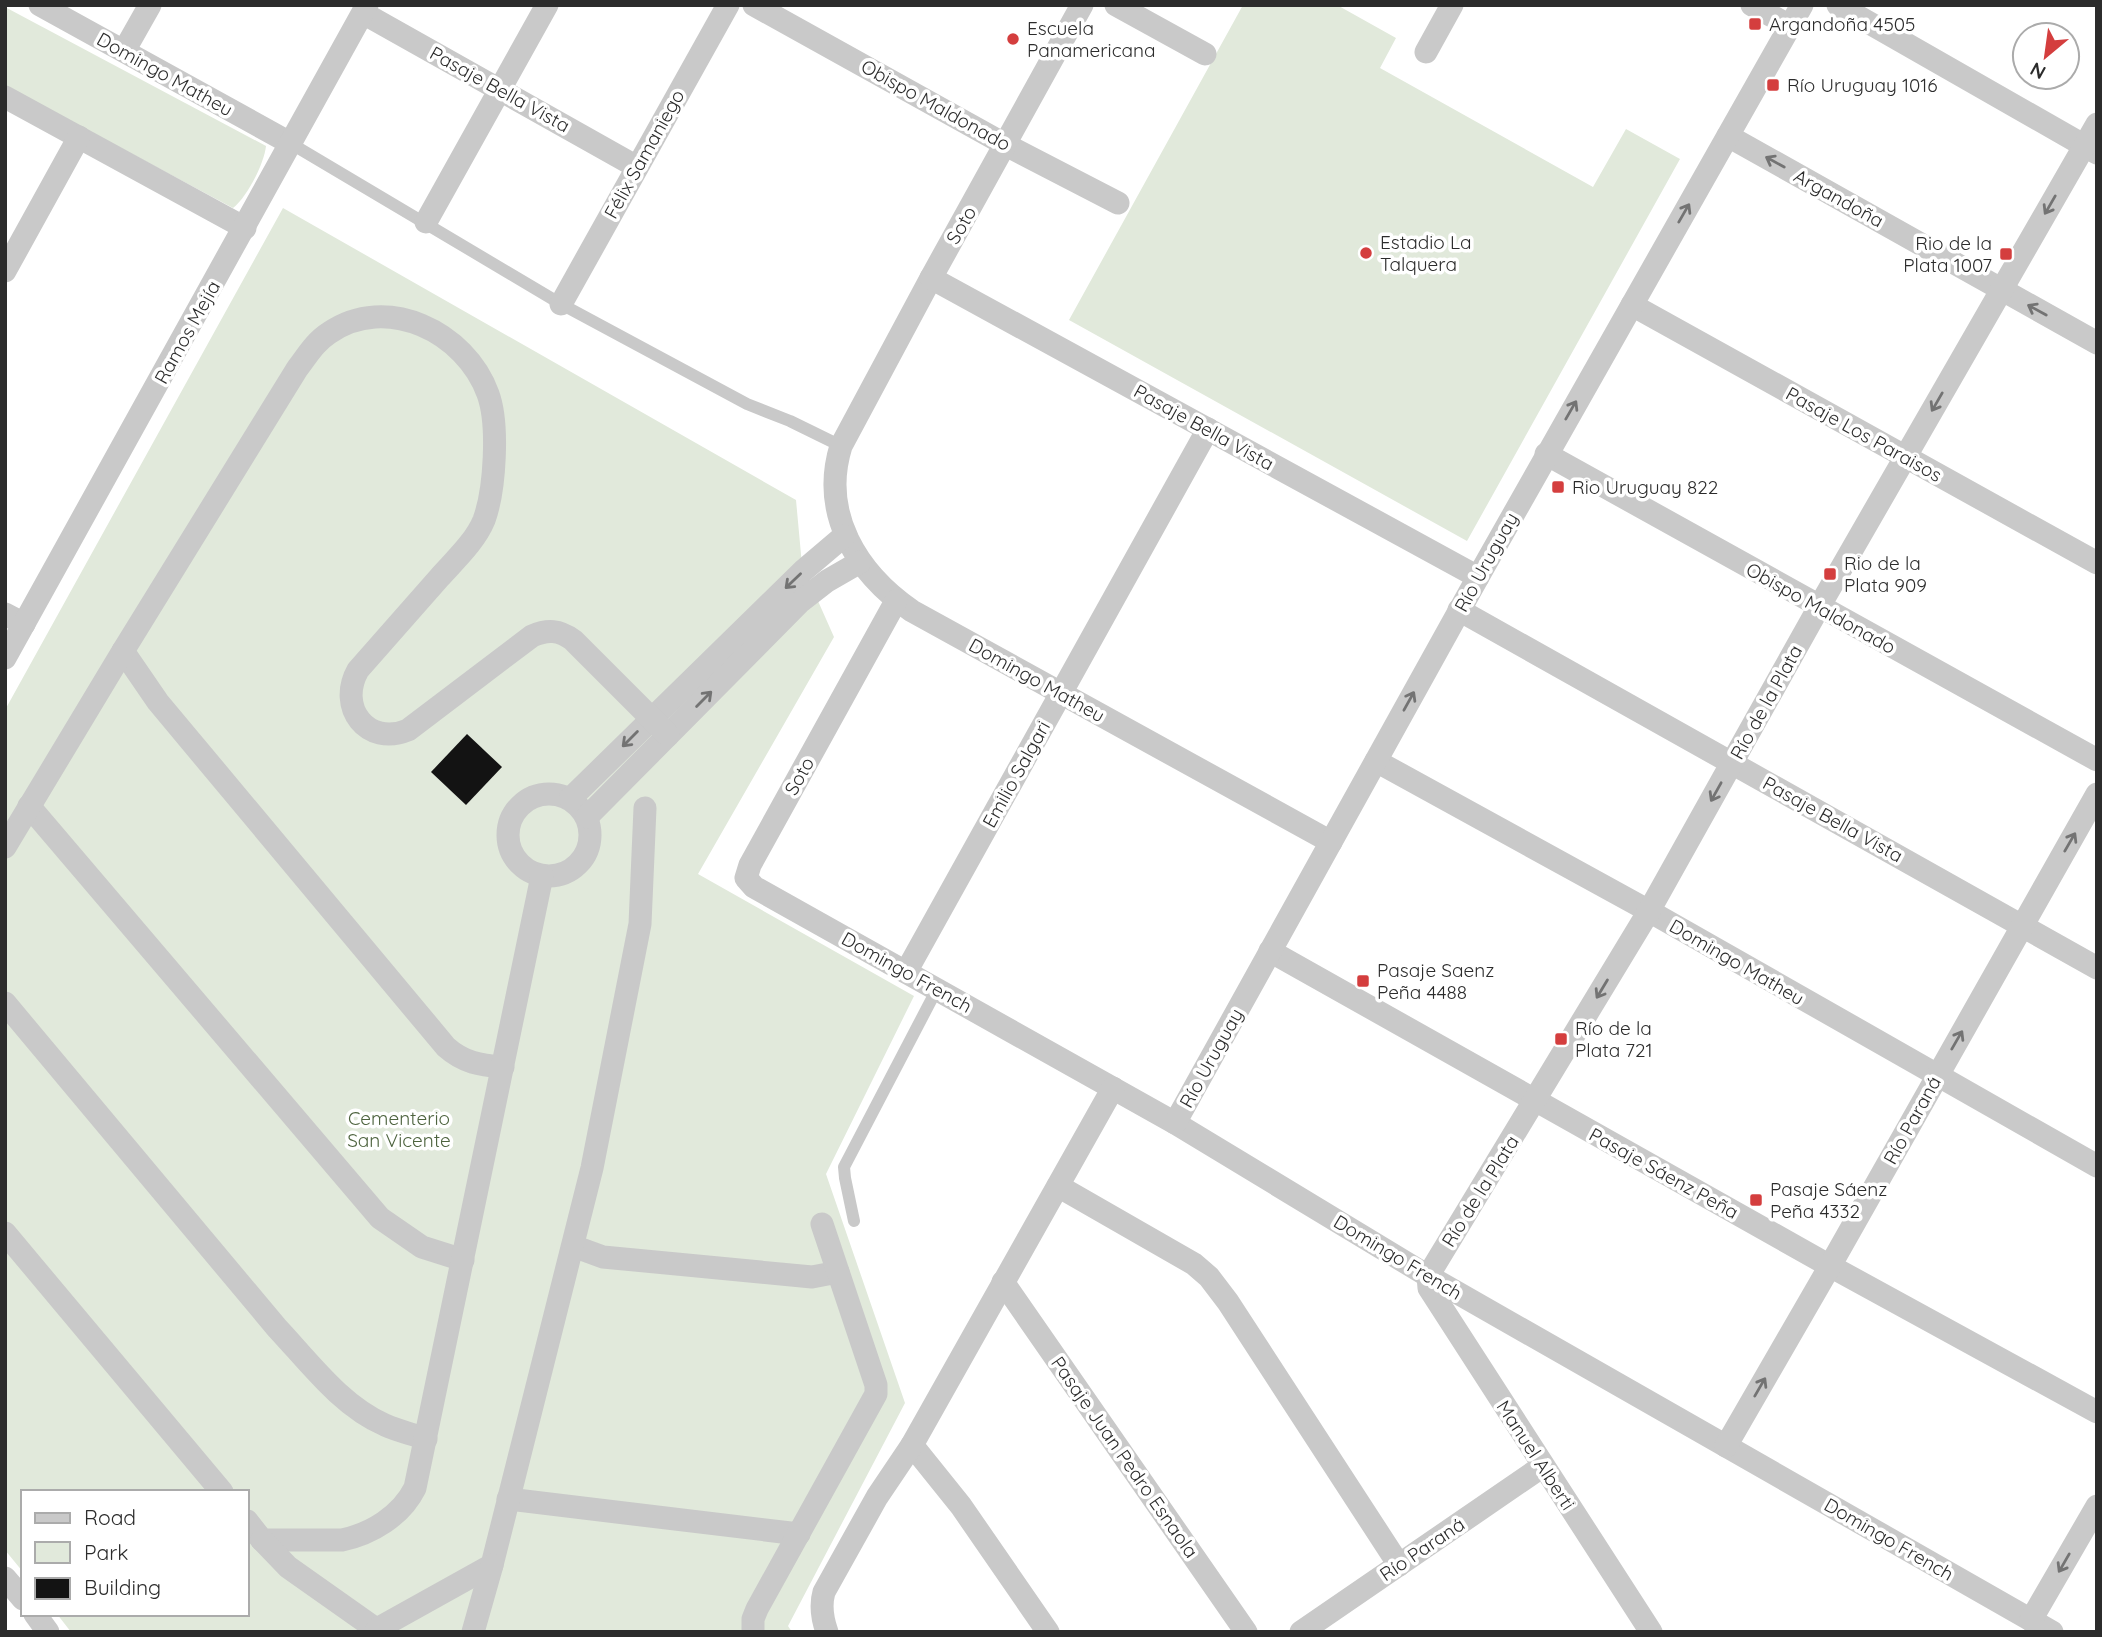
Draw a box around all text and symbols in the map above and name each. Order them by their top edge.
place label: Argandoña 4505 [1769,12,1915,36]
place label: Escuela Panamericana [1027,16,1156,62]
marker: Argandoña 4505 [1747,16,1763,32]
north arrow [2011,21,2081,91]
street label: Domingo Matheu [93,27,237,121]
marker: Escuela Panamericana [1005,31,1021,47]
street label: Pasaje Bella Vista [426,41,574,137]
street label: Obispo Maldonado [857,54,1015,156]
text: N [2026,57,2050,85]
place label: Río Uruguay 1016 [1787,73,1938,97]
marker: Río Uruguay 1016 [1765,77,1781,93]
street label: Félix Samaniego [599,85,689,223]
one-way arrow [1765,155,1786,168]
street label: Argandoña [1790,163,1888,233]
one-way arrow [2043,194,2057,214]
street label: Soto [941,202,981,248]
one-way arrow [1677,203,1691,223]
place label: Estadio La Talquera [1380,230,1472,276]
place label: Rio de la Plata 1007 [1903,231,1992,277]
marker: Estadio La Talquera [1358,245,1374,261]
marker: Rio de la Plata 1007 [1998,246,2014,262]
street label: Ramos Mejía [149,276,225,388]
one-way arrow [2028,303,2048,317]
street label: Pasaje Bella Vista [1130,379,1278,475]
street label: Pasaje Los Paraisos [1782,381,1946,487]
one-way arrow [1929,392,1943,412]
one-way arrow [1564,401,1578,421]
place label: Rio Uruguay 822 [1572,475,1718,499]
marker: Rio Uruguay 822 [1550,479,1566,495]
street label: Río Uruguay [1449,508,1523,616]
place label: Rio de la Plata 909 [1844,551,1927,597]
street label: Obispo Maldonado [1742,557,1900,659]
marker: Rio de la Plata 909 [1822,566,1838,582]
one-way arrow [785,572,802,589]
street label: Domingo Matheu [965,633,1109,727]
street label: Río de la Plata [1725,641,1807,763]
one-way arrow [695,691,712,708]
one-way arrow [1403,691,1416,712]
street label: Emilio Salgari [977,716,1055,832]
one-way arrow [622,731,639,748]
street label: Soto [779,753,819,799]
street label: Pasaje Bella Vista [1759,771,1907,867]
one-way arrow [1709,781,1722,802]
one-way arrow [2064,832,2077,853]
street label: Domingo Matheu [1665,914,1809,1010]
street label: Domingo French [837,926,977,1018]
place label: Pasaje Saenz Peña 4488 [1377,958,1494,1004]
marker: Pasaje Saenz Peña 4488 [1355,973,1371,989]
one-way arrow [1595,979,1609,999]
street label: Río Uruguay [1174,1004,1248,1112]
place label: Río de la Plata 721 [1575,1016,1653,1062]
one-way arrow [1951,1030,1964,1051]
marker: Río de la Plata 721 [1553,1031,1569,1047]
street label: Río Paraná [1878,1072,1946,1168]
park label: Cementerio San Vicente [347,1106,451,1152]
street label: Pasaje Sáenz Peña [1585,1122,1743,1224]
street label: Río de la Plata [1436,1131,1524,1251]
place label: Pasaje Sáenz Peña 4332 [1770,1177,1887,1223]
marker: Pasaje Sáenz Peña 4332 [1748,1192,1764,1208]
street label: Domingo French [1329,1209,1467,1305]
street label: Pasaje Juan Pedro Esnaola [1046,1352,1204,1562]
one-way arrow [1753,1377,1767,1397]
street label: Manuel Alberti [1492,1396,1580,1514]
legend [21,1490,248,1616]
street label: Domingo French [1820,1492,1958,1586]
text: Road [84,1504,136,1530]
street label: Río Paraná [1375,1512,1469,1586]
text: Park [84,1539,128,1565]
one-way arrow [2057,1552,2070,1573]
text: Building [84,1574,161,1600]

